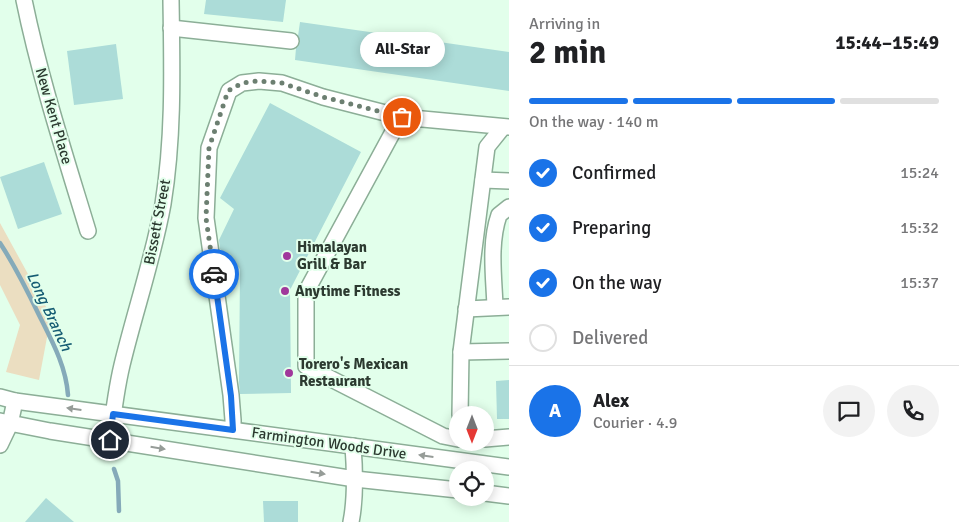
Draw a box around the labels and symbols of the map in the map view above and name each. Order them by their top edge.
callout: All-Star [360,32,444,67]
street label: New Kent Place [32,66,76,166]
pin [381,96,423,138]
street label: Bissett Street [140,178,174,266]
place label: Himalayan Grill & Bar [297,238,367,273]
courier [189,249,239,299]
marker: Himalayan Grill & Bar [281,250,293,262]
water label: Long Branch [22,269,77,355]
place label: Anytime Fitness [295,282,401,300]
marker: Anytime Fitness [279,285,291,297]
place label: Torero's Mexican Restaurant [299,355,408,390]
marker: Torero's Mexican Restaurant [283,367,295,379]
one-way arrow [66,405,82,413]
north arrow [449,406,494,451]
pin [89,419,131,461]
street label: Farmington Woods Drive [250,423,408,463]
one-way arrow [150,444,166,452]
one-way arrow [418,452,434,460]
one-way arrow [311,470,327,478]

